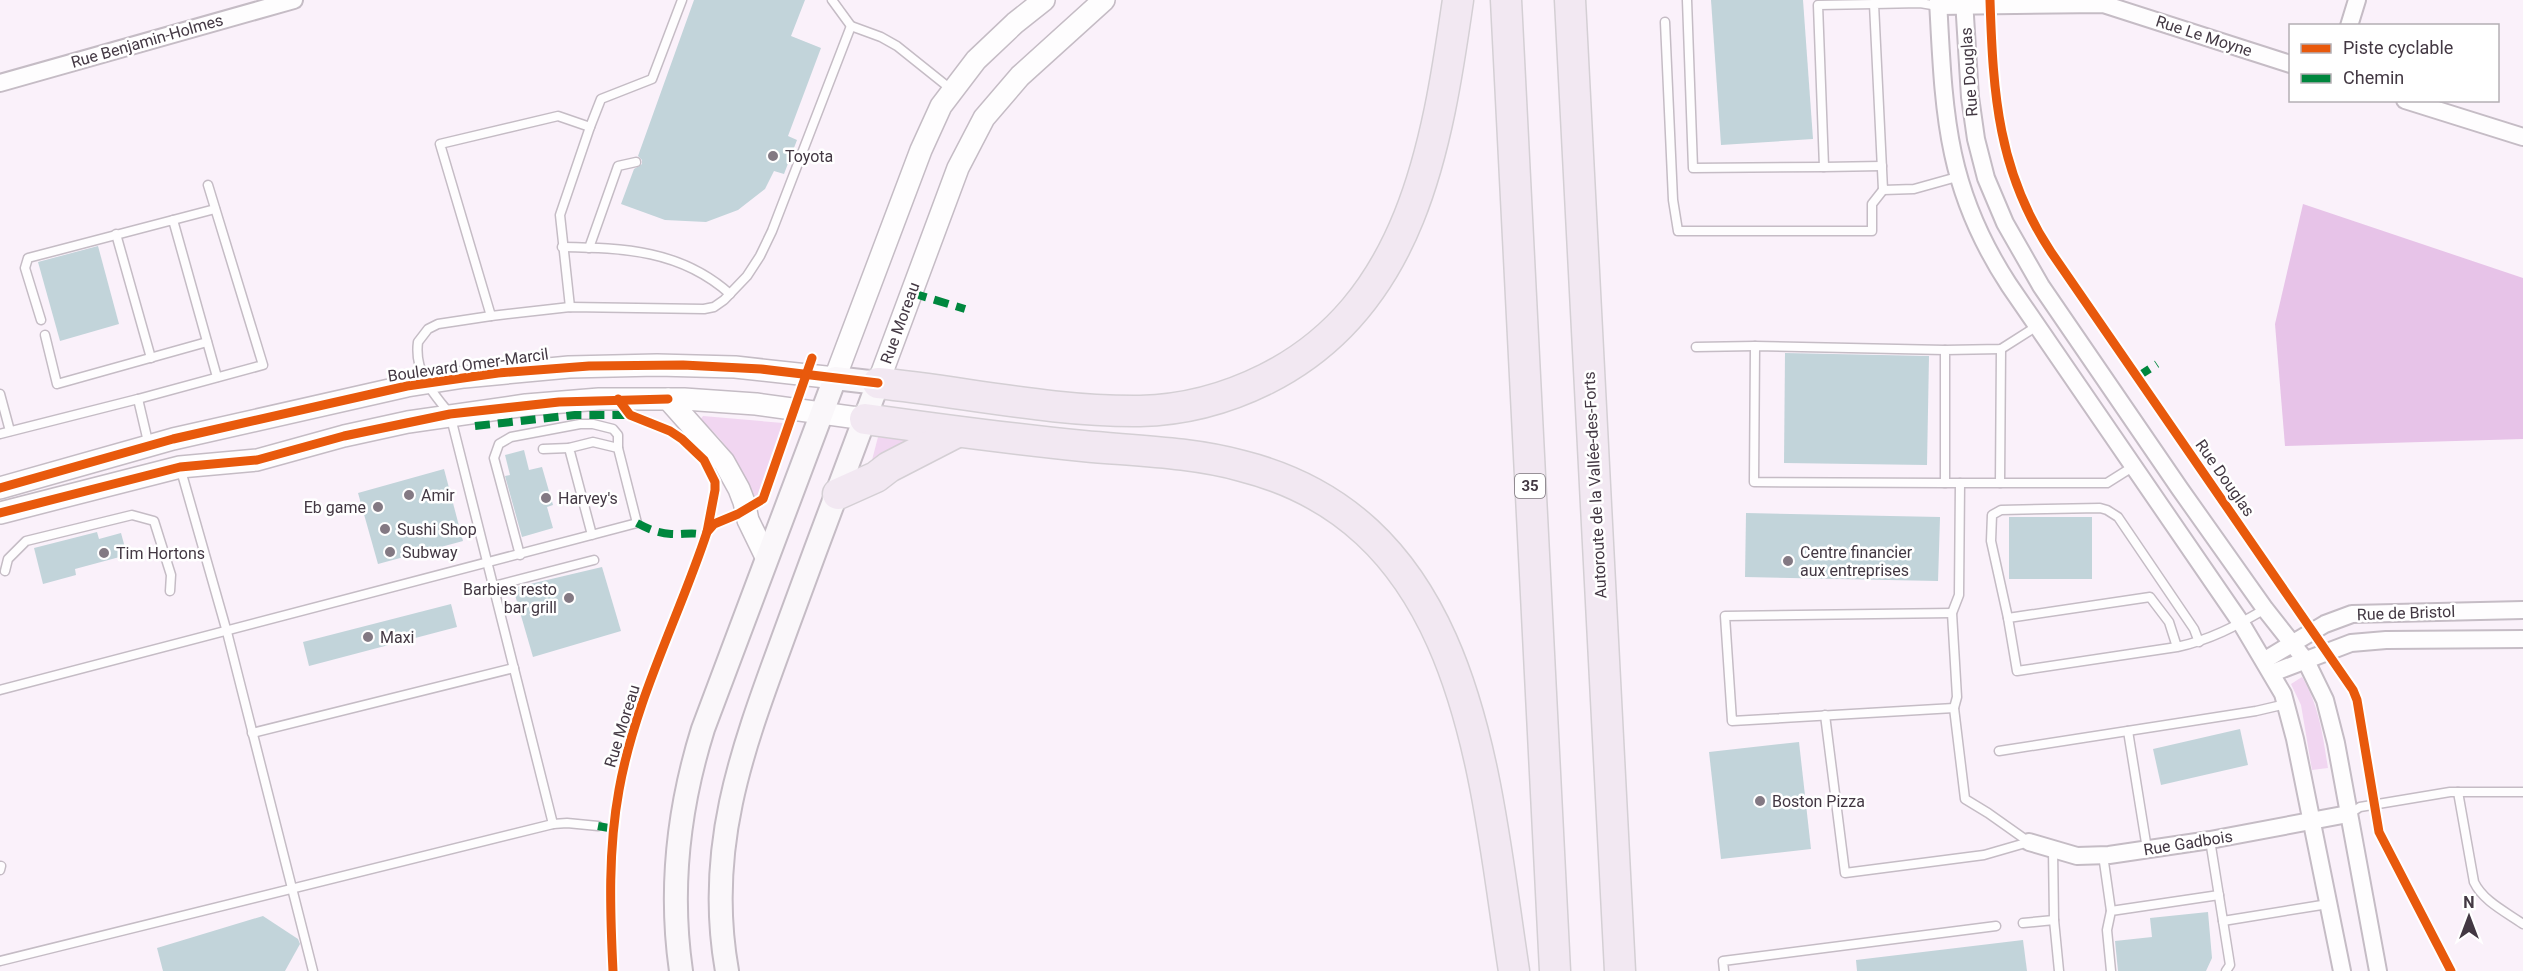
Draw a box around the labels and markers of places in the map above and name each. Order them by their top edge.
place label: Toyota [785,147,833,166]
marker: Toyota [766,149,780,163]
place label: Amir [421,486,455,505]
marker: Amir [402,488,416,502]
place label: Harvey's [558,489,618,508]
marker: Harvey's [539,491,553,505]
place label: Eb game [304,498,366,517]
marker: Eb game [371,500,385,514]
place label: Sushi Shop [397,520,477,539]
marker: Sushi Shop [378,522,392,536]
place label: Subway [402,543,458,562]
place label: Centre financier aux entreprises [1800,543,1913,580]
place label: Tim Hortons [116,544,205,563]
marker: Subway [383,545,397,559]
marker: Tim Hortons [97,546,111,560]
marker: Centre financier aux entreprises [1781,554,1795,568]
place label: Barbies resto bar grill [463,580,557,617]
marker: Barbies resto bar grill [562,591,576,605]
place label: Maxi [380,628,415,647]
marker: Maxi [361,630,375,644]
place label: Boston Pizza [1772,792,1865,811]
marker: Boston Pizza [1753,794,1767,808]

